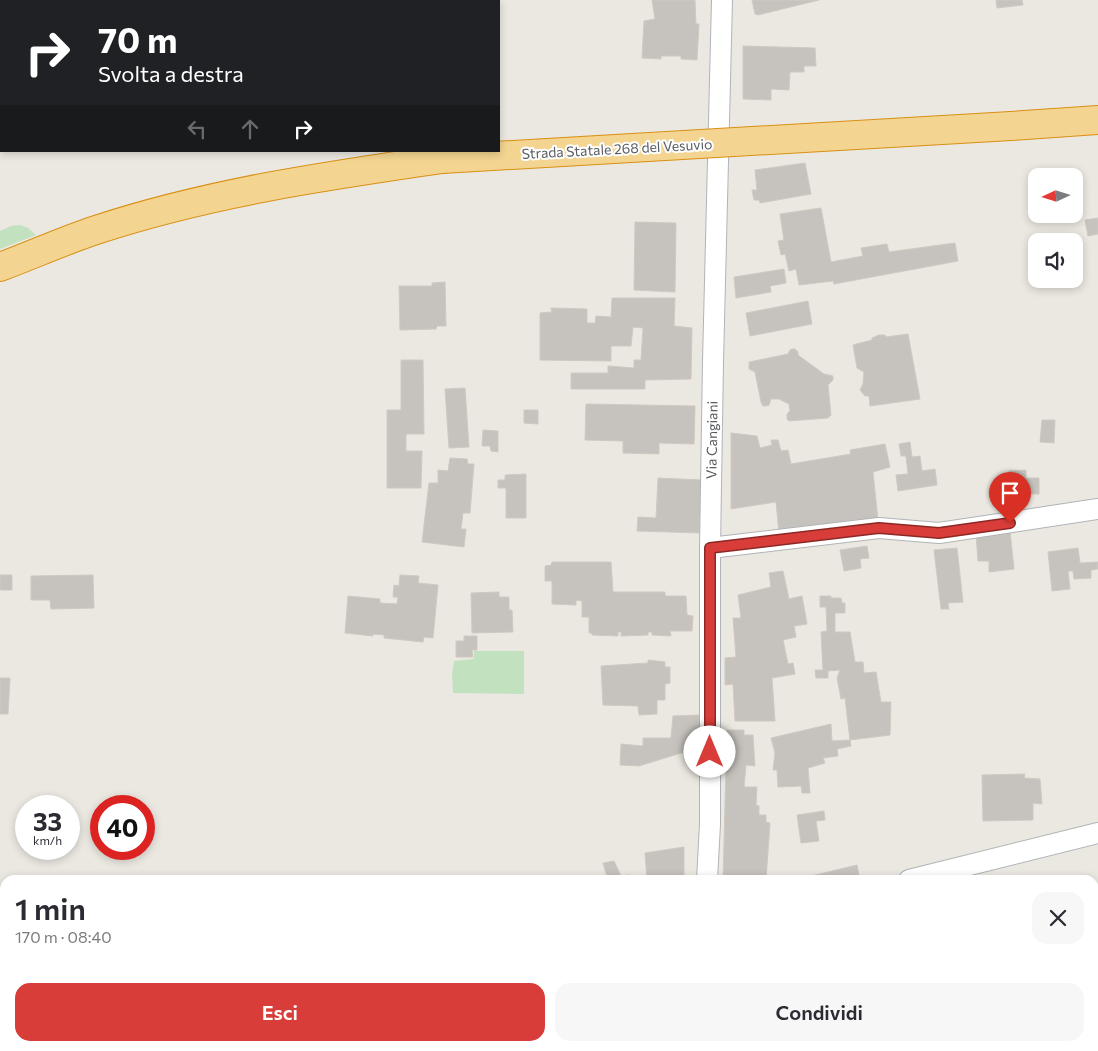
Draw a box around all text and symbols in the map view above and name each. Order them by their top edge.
text: 70 m [98,17,178,60]
icon: right [15,20,80,85]
text: Svolta a destra [98,60,244,87]
icon: left [183,115,211,143]
icon: ahead [236,115,264,143]
icon: right [289,115,317,143]
street label: Strada Statale 268 del Vesuvio [521,135,713,162]
north arrow [1028,168,1082,222]
map controls [1028,168,1083,288]
button: sound [1028,233,1083,288]
street label: Via Cangiani [702,401,721,479]
pin [989,472,1031,523]
icon: arrive [996,479,1024,507]
position arrow [683,725,735,777]
speed limit sign: 40 [90,795,155,860]
text: 33 [33,806,62,836]
text: km/h [33,833,62,847]
text: 1 min [15,889,86,926]
button: close [1032,892,1084,944]
text: 170 m · 08:40 [15,927,112,946]
button: Esci [15,983,545,1041]
button: Condividi [555,983,1084,1041]

